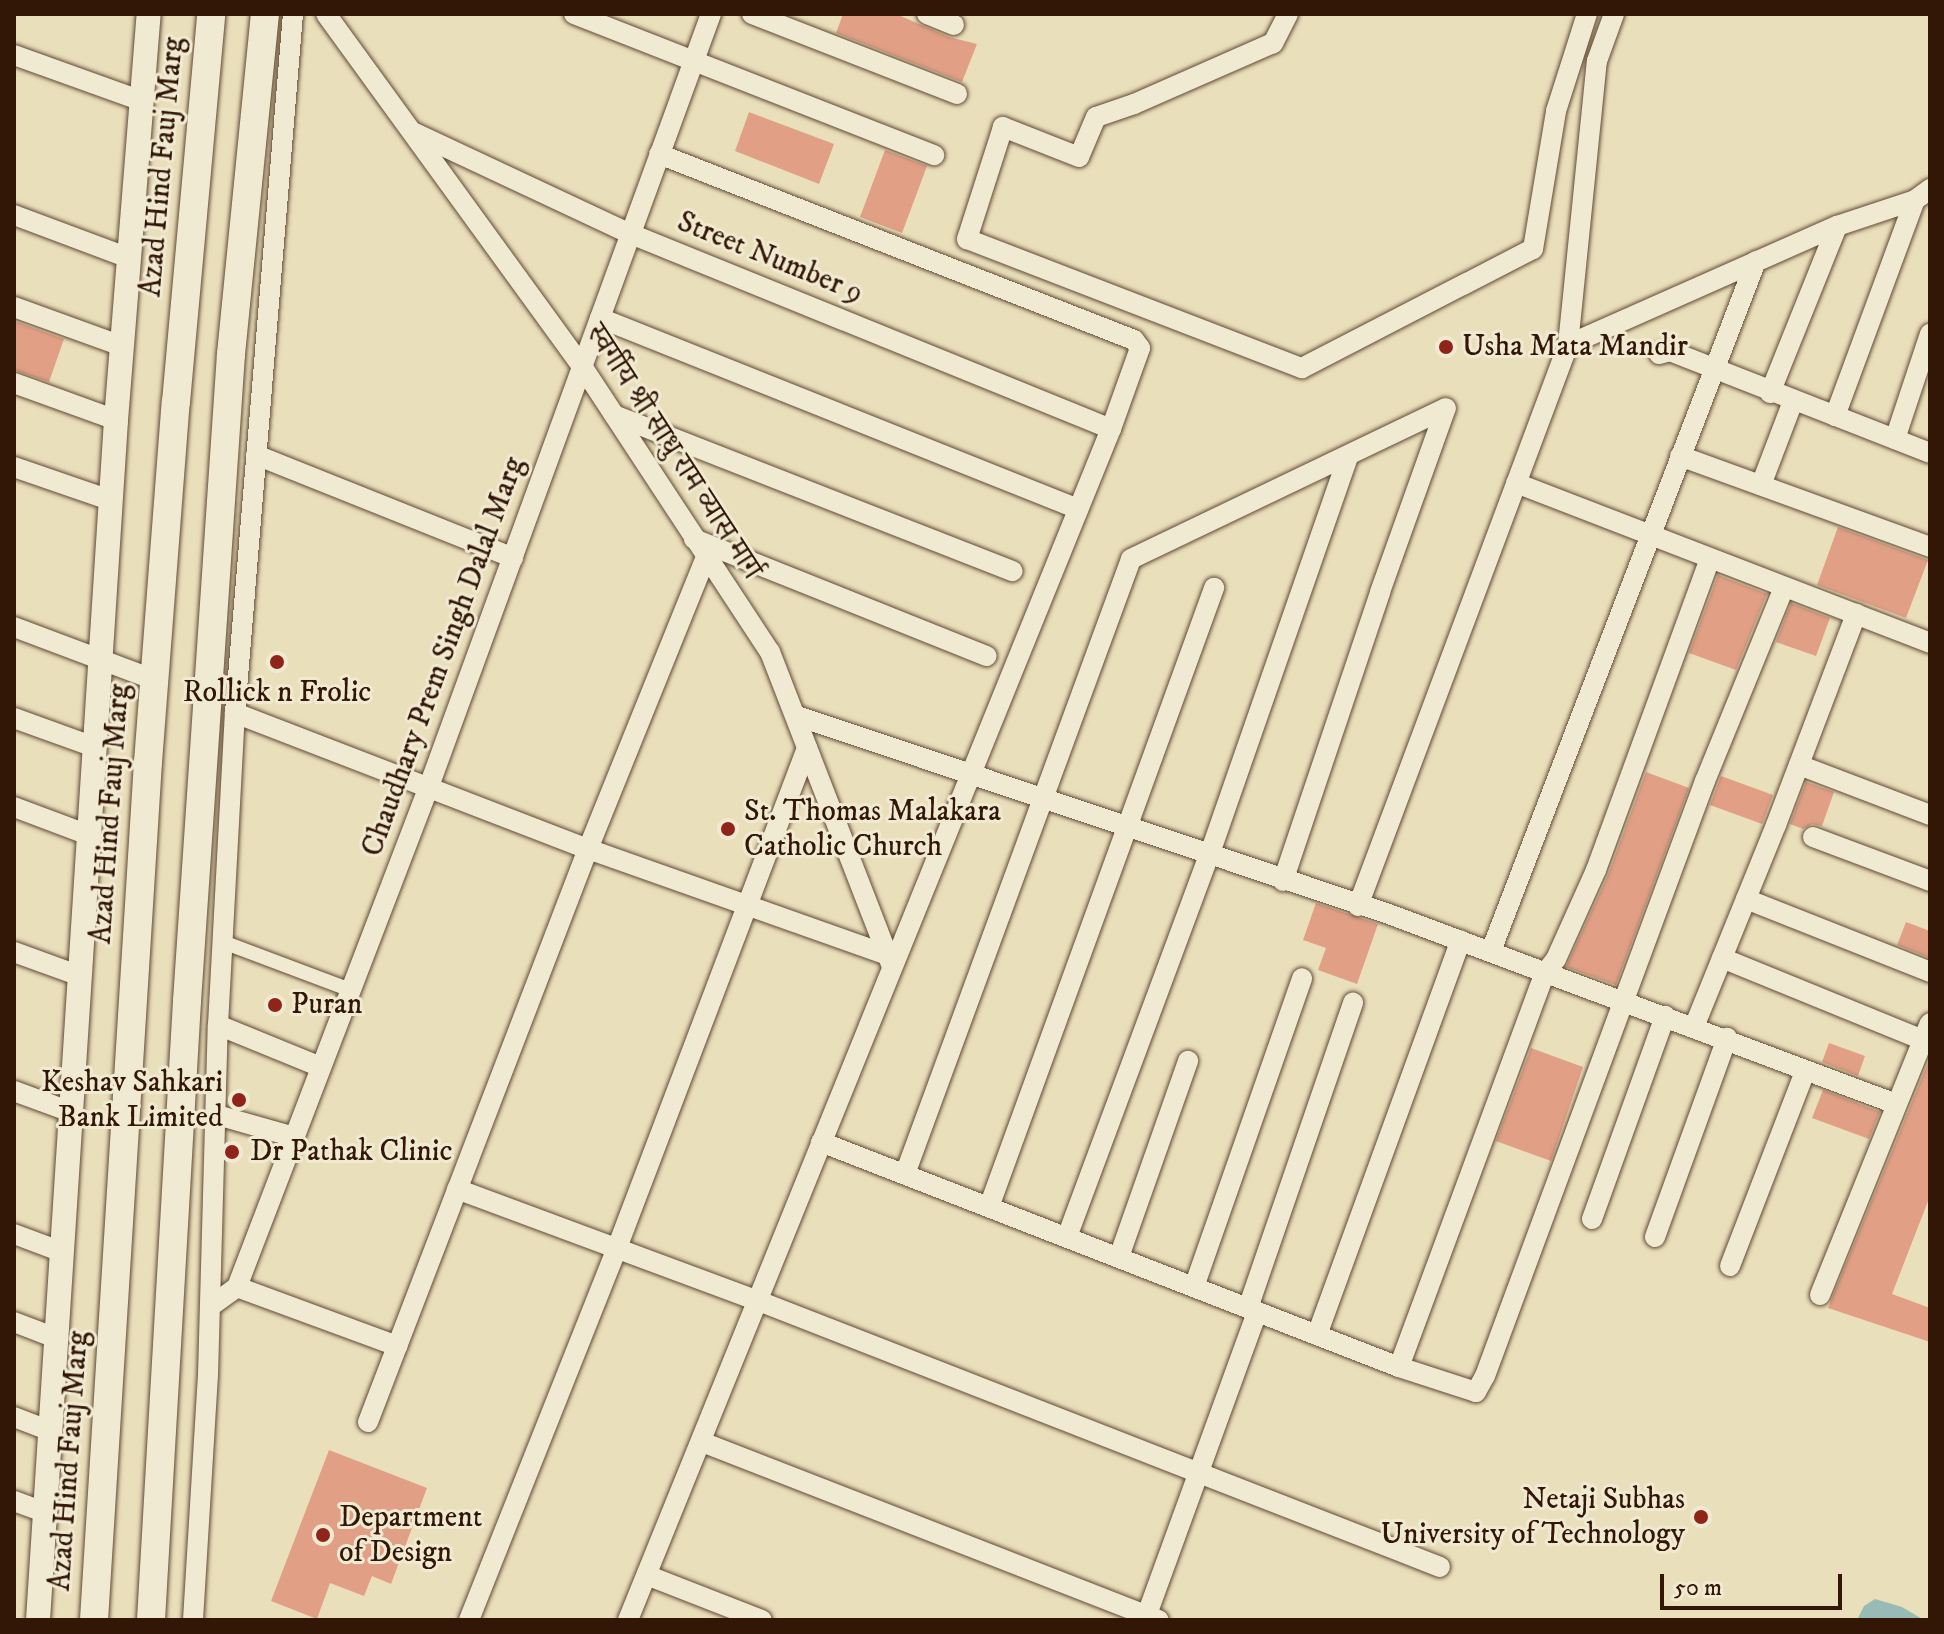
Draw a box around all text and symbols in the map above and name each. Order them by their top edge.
street label: Azad Hind Fauj Marg [134,36,192,298]
street label: Street Number 9 [672,204,868,312]
street label: स्वर्गीय श्री साधु राम व्यास मार्ग [577,317,769,587]
place label: Usha Mata Mandir [1462,329,1688,365]
marker: Usha Mata Mandir [1437,338,1455,356]
street label: Chaudhary Prem Singh Dalal Marg [355,452,533,862]
marker: Rollick n Frolic [268,653,286,671]
place label: Rollick n Frolic [183,675,371,711]
street label: Azad Hind Fauj Marg [84,683,138,945]
place label: St. Thomas Malakara Catholic Church [744,794,1001,864]
marker: St. Thomas Malakara Catholic Church [719,820,737,838]
place label: Puran [291,987,362,1023]
marker: Puran [266,996,284,1014]
place label: Keshav Sahkari Bank Limited [41,1065,223,1136]
marker: Keshav Sahkari Bank Limited [230,1091,248,1109]
place label: Dr Pathak Clinic [250,1134,453,1170]
marker: Dr Pathak Clinic [221,1141,243,1163]
street label: Azad Hind Fauj Marg [43,1330,97,1592]
place label: Netaji Subhas University of Technology [1380,1482,1685,1552]
place label: Department of Design [339,1500,482,1570]
marker: Netaji Subhas University of Technology [1692,1508,1710,1526]
marker: Department of Design [314,1526,332,1544]
scale bar [1664,1558,1846,1608]
text: 50 m [1674,1573,1722,1603]

